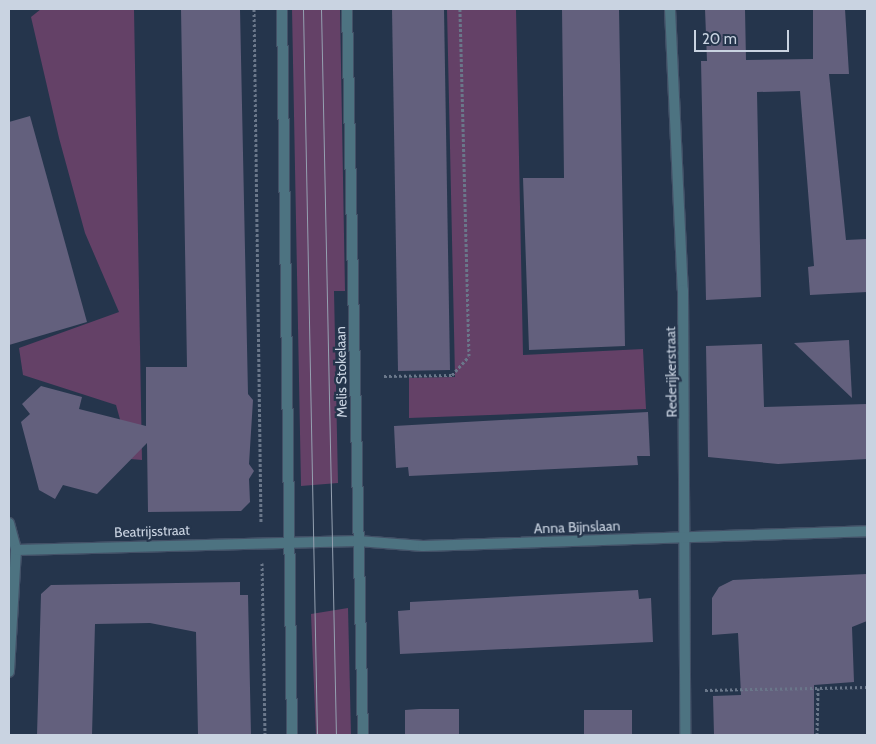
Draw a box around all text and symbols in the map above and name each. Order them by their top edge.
scale bar [696,20,791,52]
text: 20 m [702,30,737,48]
street label: Melis Stokelaan [332,326,350,418]
street label: Rederijkerstraat [662,326,680,418]
street label: Anna Bijnslaan [533,517,621,537]
street label: Beatrijsstraat [114,521,190,541]

